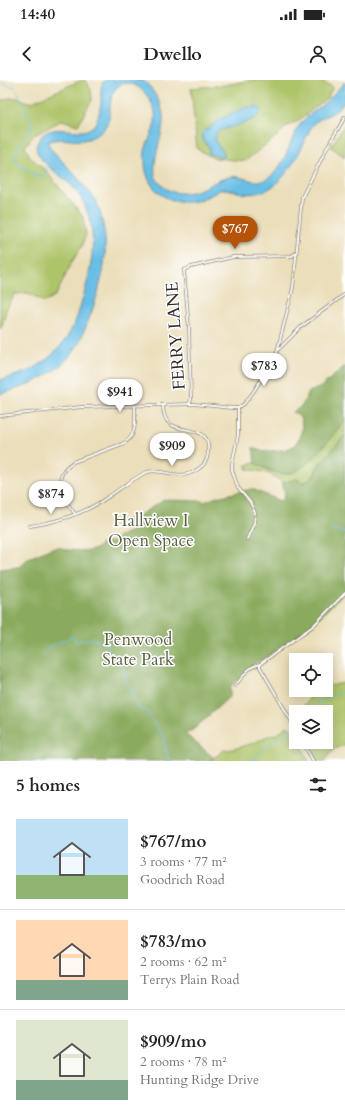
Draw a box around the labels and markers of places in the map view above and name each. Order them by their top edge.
pin: $767 [211,216,259,250]
pin: $783 [240,353,288,387]
pin: $941 [96,379,144,413]
pin: $909 [148,433,196,467]
pin: $874 [27,481,75,515]

